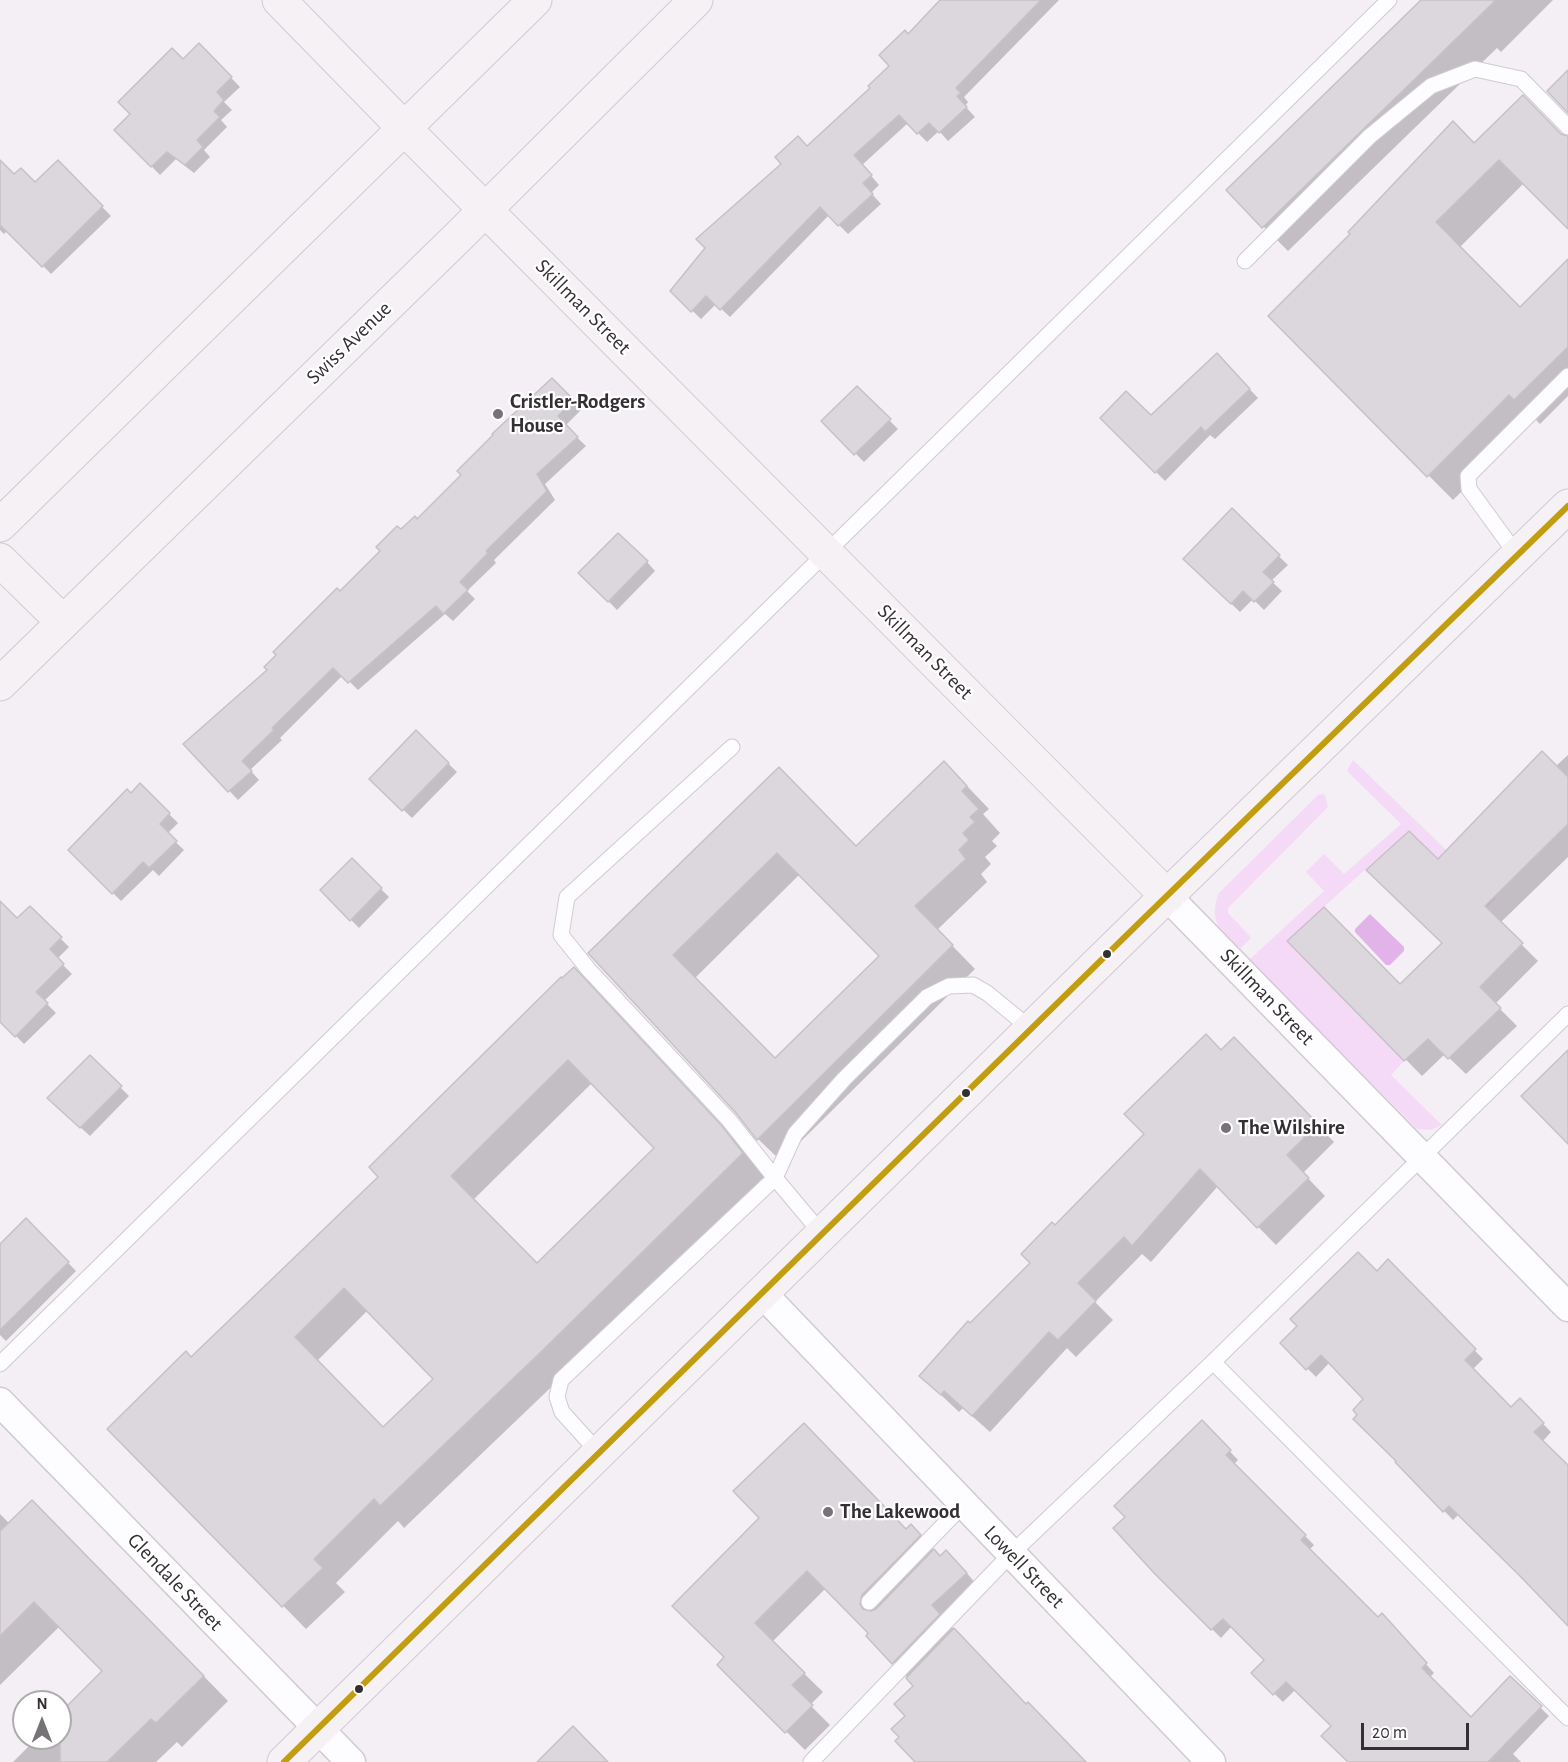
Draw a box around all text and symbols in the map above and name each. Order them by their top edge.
street label: Skillman Street [530,254,636,360]
street label: Swiss Avenue [301,296,397,390]
place label: Cristler-Rodgers House [510,389,645,439]
marker: Cristler-Rodgers House [491,407,505,421]
street label: Skillman Street [872,599,978,705]
street label: Skillman Street [1215,943,1319,1051]
unlabelled marker [1101,948,1113,960]
unlabelled marker [960,1087,972,1099]
place label: The Wilshire [1238,1115,1345,1141]
marker: The Wilshire [1219,1121,1233,1135]
place label: The Lakewood [840,1499,960,1525]
marker: The Lakewood [821,1505,835,1519]
street label: Lowell Street [978,1520,1070,1614]
street label: Glendale Street [122,1528,228,1636]
unlabelled marker [353,1683,365,1695]
north arrow [12,1690,72,1750]
text: N [36,1696,48,1712]
scale bar [1364,1711,1472,1749]
text: 20 m [1372,1724,1407,1742]

